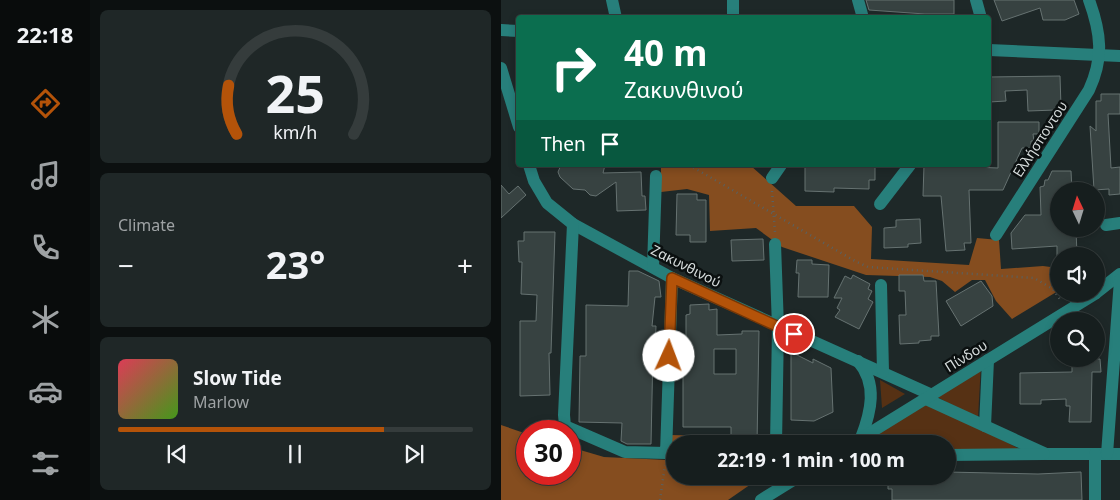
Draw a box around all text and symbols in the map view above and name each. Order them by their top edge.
text: 22:18 [17,19,73,49]
text: 40 m [624,29,707,76]
icon: right [541,35,606,100]
text: 25 [266,57,325,128]
text: Ζακυνθινού [624,74,744,104]
icon: directions [28,86,63,121]
street label: Ελλήσποντου [1008,97,1071,180]
text: km/h [274,120,317,144]
icon: arrive [596,130,624,158]
text: Then [541,131,586,157]
icon: music [28,158,63,193]
north arrow [1050,182,1105,238]
map controls [1050,182,1105,367]
text: Climate [118,214,175,236]
icon: phone [28,230,63,265]
text: 23° [266,238,325,290]
street label: Ζακυνθινού [648,240,724,291]
text: − [118,246,134,284]
text: + [457,246,473,284]
button: sound [1050,247,1105,302]
icon: climate [28,302,63,337]
button: search [1050,312,1105,367]
pin [773,313,815,355]
icon: arrive [780,320,808,348]
position arrow [642,329,694,381]
street label: Πίνδου [941,335,991,376]
text: Slow Tide [193,365,282,391]
icon: car [28,374,63,409]
text: Marlow [193,391,249,413]
speed limit sign: 30 [516,420,581,485]
icon: previous [163,440,191,468]
icon: pause [281,440,309,468]
icon: next [400,440,428,468]
icon: filters [28,446,63,481]
text: 22:19 · 1 min · 100 m [717,447,905,473]

